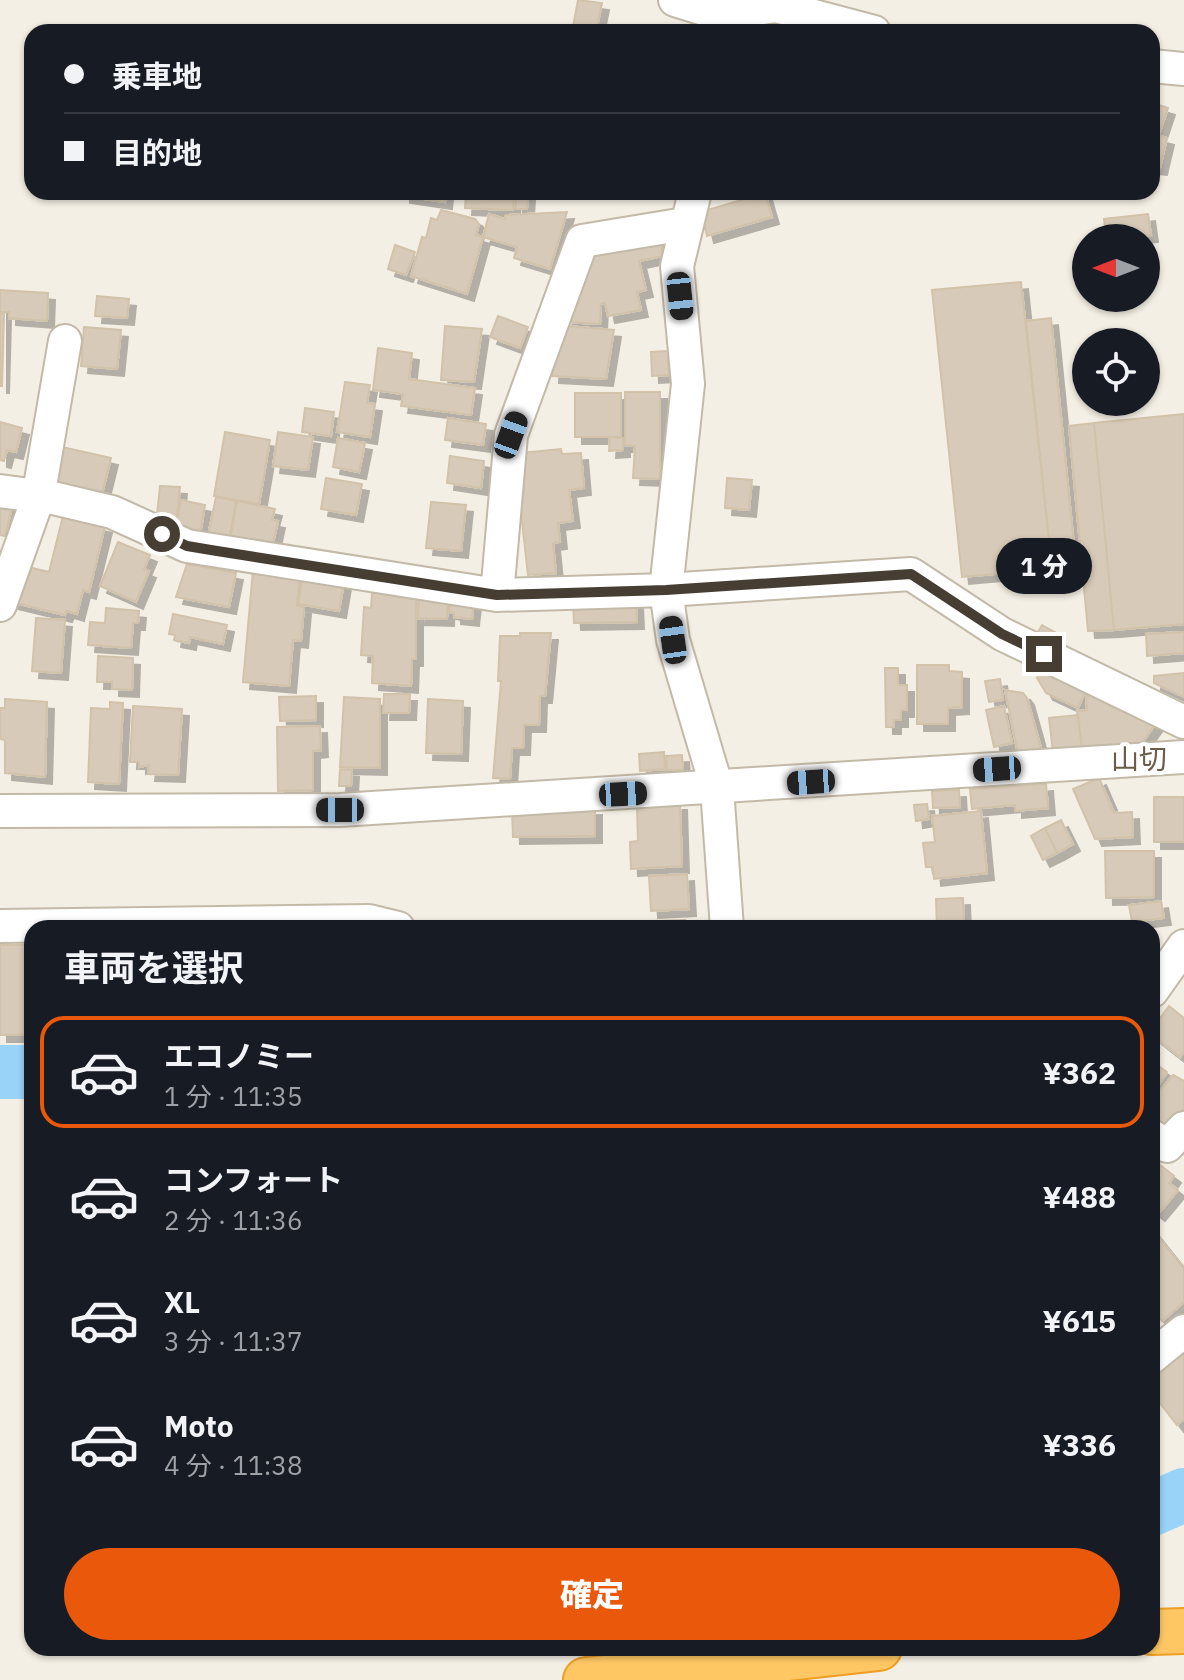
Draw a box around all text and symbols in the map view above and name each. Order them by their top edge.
text: 乗車地 [112,56,202,95]
text: 目的地 [112,133,202,172]
north arrow [1072,224,1160,312]
map controls [1072,224,1160,416]
car [666,271,694,321]
button: locate [1072,328,1160,416]
car [492,408,530,462]
route start [144,516,180,552]
callout: 1 分 [996,538,1092,594]
text: 1 分 [1020,549,1068,583]
car [658,615,688,665]
route end [1026,636,1062,672]
district label: 山切 [1111,740,1167,777]
car [972,755,1022,783]
car [786,768,836,796]
car [598,781,648,807]
car [316,798,364,822]
text: 車両を選択 [64,944,244,991]
icon: car [68,1036,140,1108]
text: エコノミー [164,1036,314,1075]
text: ¥362 [1043,1053,1116,1092]
text: 1 分 · 11:35 [164,1079,302,1113]
icon: car [68,1160,140,1232]
text: コンフォート [164,1160,343,1199]
text: ¥488 [1043,1177,1116,1216]
text: 2 分 · 11:36 [164,1203,302,1237]
text: XL [164,1282,200,1321]
icon: car [68,1284,140,1356]
text: ¥615 [1043,1301,1116,1340]
text: 3 分 · 11:37 [164,1324,302,1358]
text: Moto [164,1406,234,1445]
icon: car [68,1408,140,1480]
text: ¥336 [1043,1425,1116,1464]
text: 4 分 · 11:38 [164,1448,302,1482]
button: 確定 [64,1548,1120,1640]

